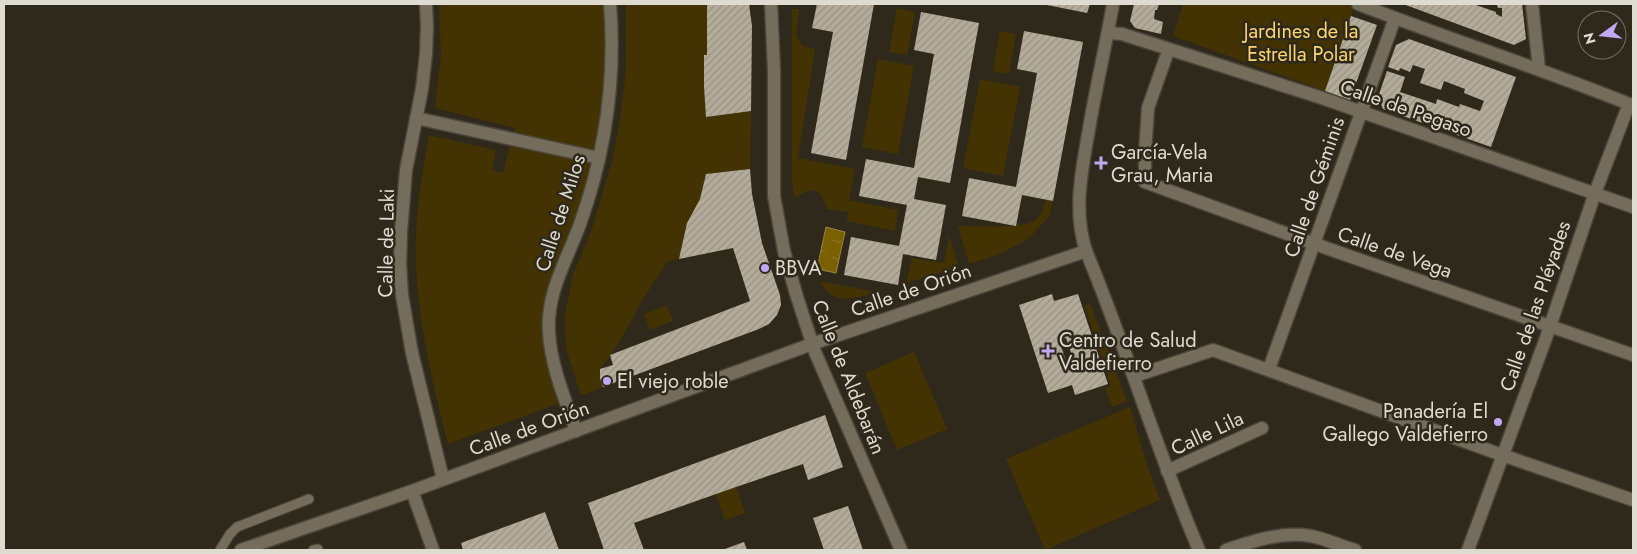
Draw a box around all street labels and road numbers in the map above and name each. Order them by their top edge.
street label: Calle de Pegaso [1336,72,1475,145]
street label: Calle de Géminis [1277,113,1352,261]
street label: Calle de Milos [528,151,593,275]
street label: Calle de Laki [371,188,402,298]
street label: Calle de las Pléyades [1493,217,1578,395]
street label: Calle de Vega [1334,219,1456,286]
street label: Calle de Orión [847,256,975,325]
street label: Calle de Aldebarán [804,296,893,459]
street label: Calle de Orión [465,393,593,464]
street label: Calle Lila [1166,404,1248,463]

